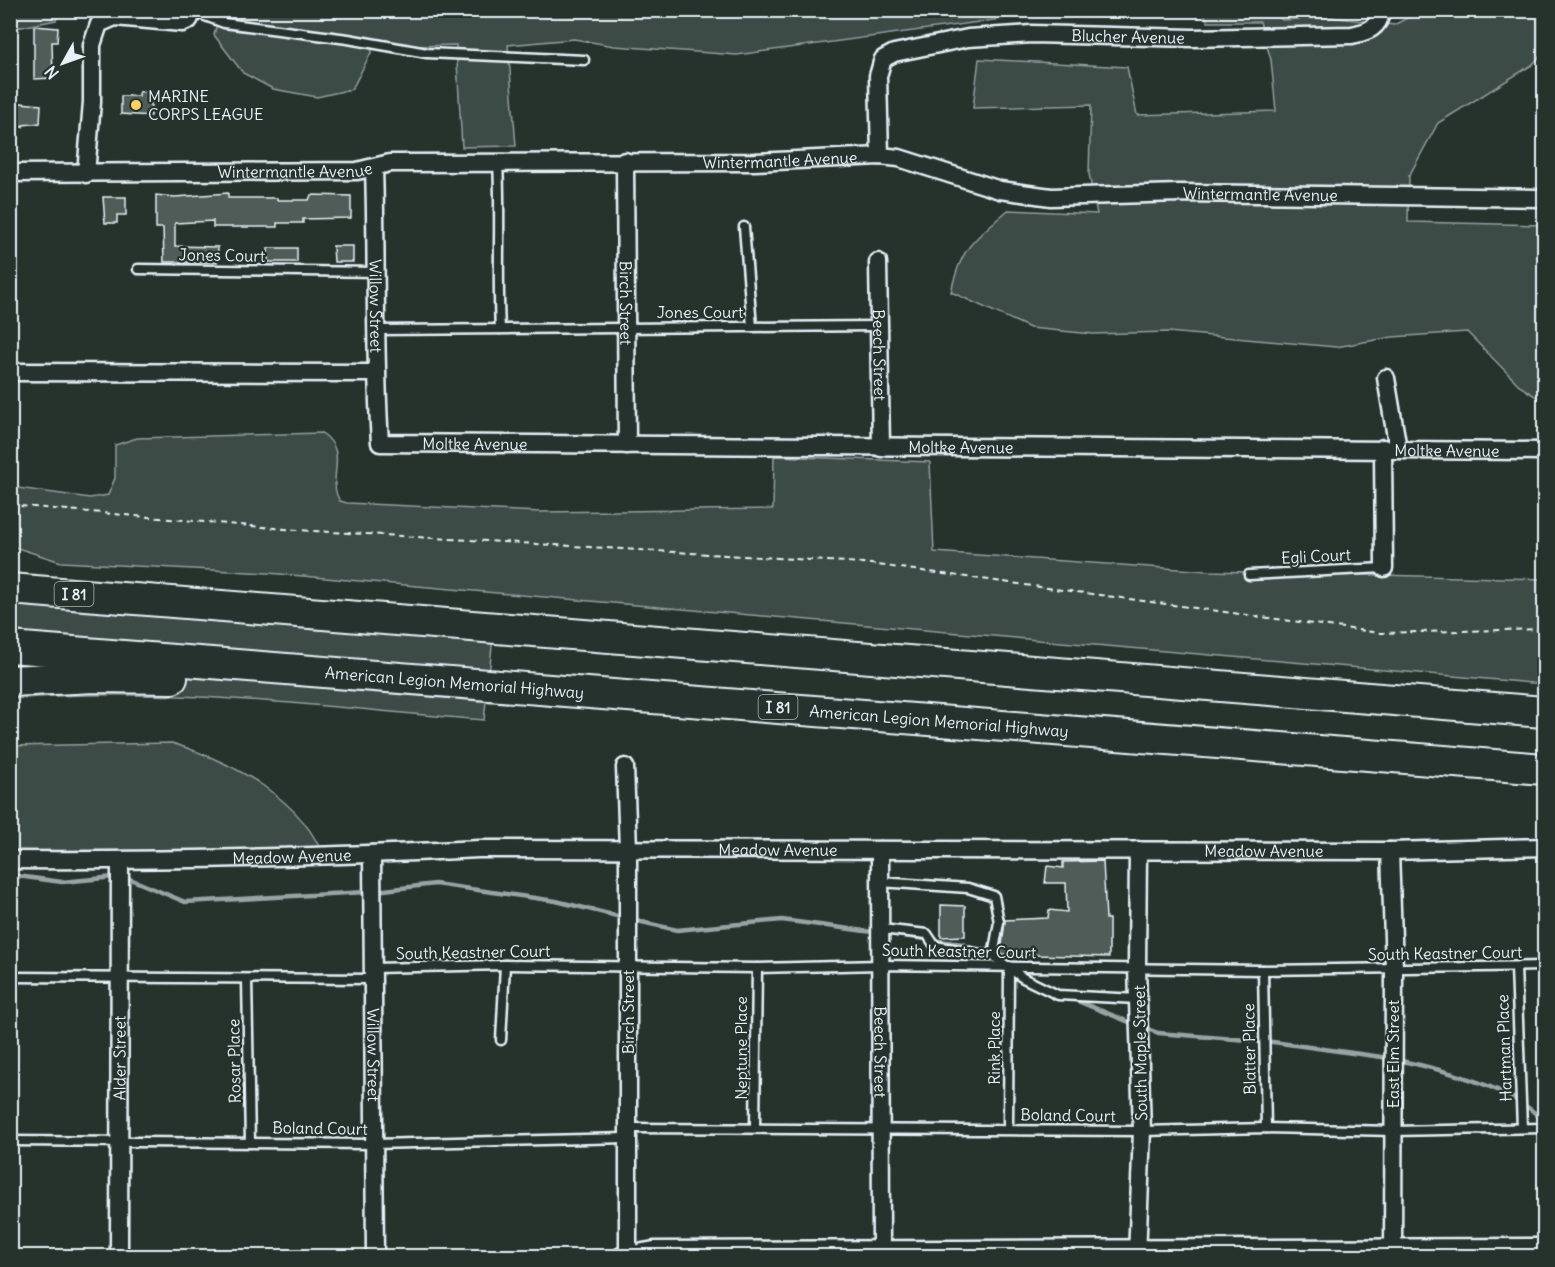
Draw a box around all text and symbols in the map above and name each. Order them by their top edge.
street label: Blucher Avenue [1071,25,1185,48]
north arrow [33,33,93,93]
text: N [40,62,63,83]
place label: MARINE CORPS LEAGUE [148,86,263,124]
marker: MARINE CORPS LEAGUE [129,98,143,112]
street label: Wintermantle Avenue [702,147,858,172]
street label: Wintermantle Avenue [217,158,374,182]
street label: Wintermantle Avenue [1183,183,1338,205]
street label: Jones Court [178,244,266,266]
street label: Willow Street [366,259,386,354]
street label: Birch Street [616,261,636,346]
street label: Jones Court [657,302,744,322]
street label: Beech Street [869,309,890,402]
street label: Moltke Avenue [422,433,527,454]
street label: Moltke Avenue [908,437,1013,457]
street label: Moltke Avenue [1394,440,1499,461]
street label: Egli Court [1281,544,1352,568]
road number: I 81 [54,582,94,606]
street label: American Legion Memorial Highway [324,662,585,703]
road number: I 81 [758,695,798,719]
street label: American Legion Memorial Highway [809,701,1069,741]
street label: Meadow Avenue [718,840,837,860]
street label: Meadow Avenue [1204,841,1323,861]
street label: Meadow Avenue [232,845,352,868]
street label: South Keastner Court [882,940,1037,962]
street label: South Keastner Court [396,941,551,963]
street label: South Keastner Court [1368,942,1523,964]
street label: Birch Street [618,969,638,1054]
street label: South Maple Street [1129,984,1151,1121]
street label: Hartman Place [1492,994,1516,1102]
street label: Neptune Place [731,996,751,1100]
street label: East Elm Street [1383,999,1403,1108]
street label: Blatter Place [1238,1003,1260,1095]
street label: Beech Street [870,1006,891,1098]
street label: Willow Street [363,1008,384,1102]
street label: Rink Place [984,1011,1004,1085]
street label: Alder Street [109,1015,130,1100]
street label: Rosar Place [223,1019,245,1103]
street label: Boland Court [1020,1104,1116,1126]
street label: Boland Court [272,1117,368,1139]

